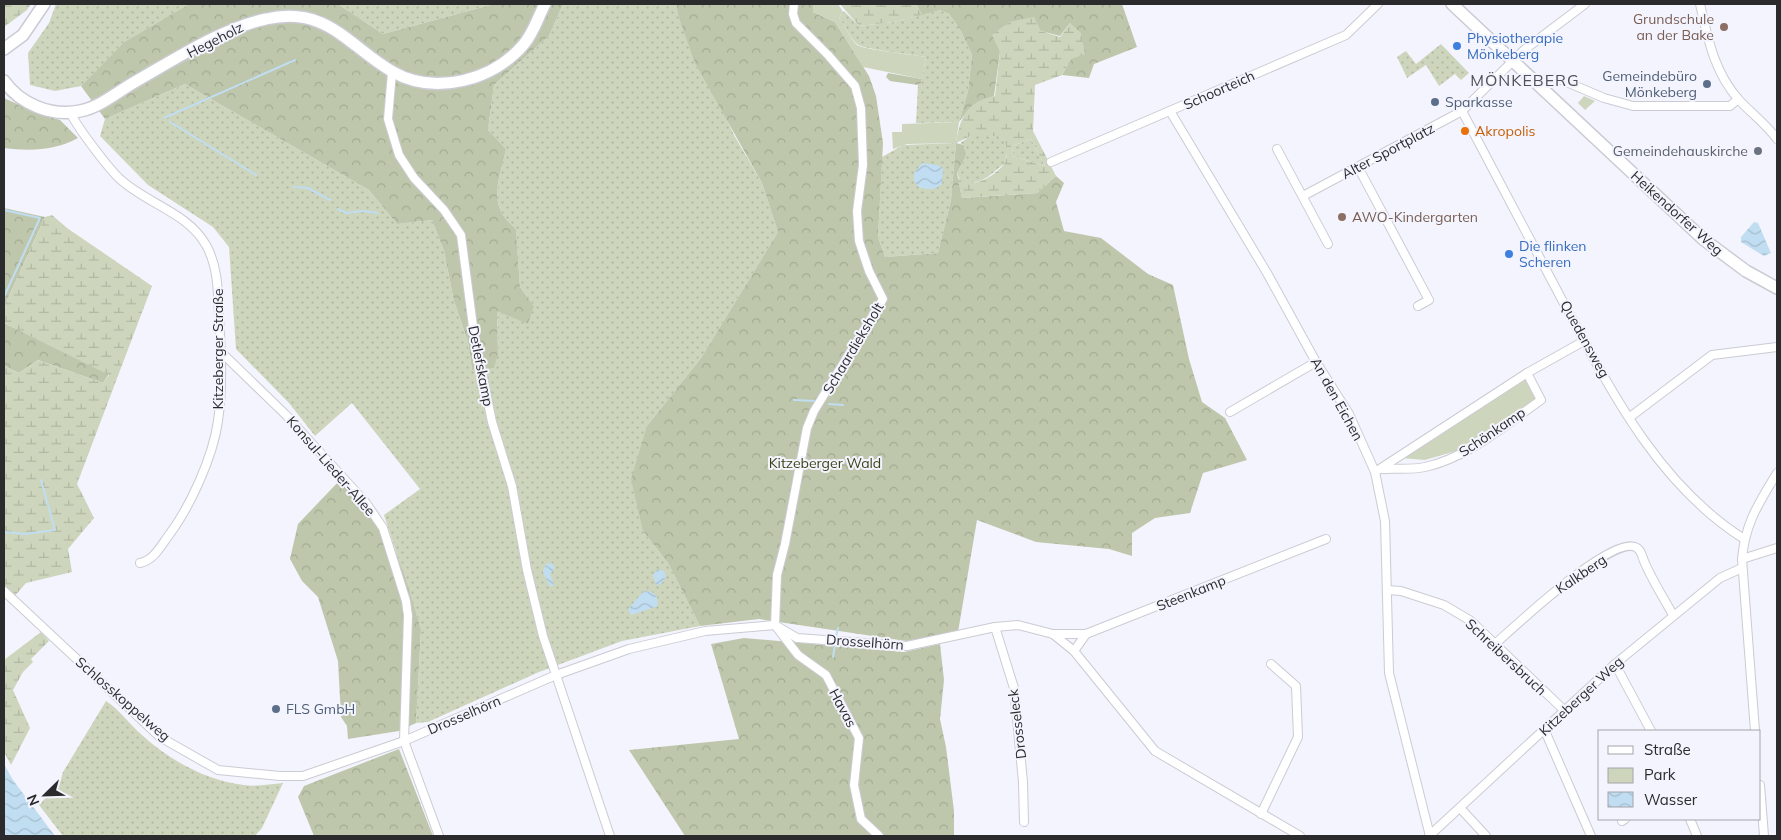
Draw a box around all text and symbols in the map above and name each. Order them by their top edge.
place label: Grundschule an der Bake [1633,10,1714,44]
street label: Hegeholz [184,18,246,62]
marker: Grundschule an der Bake [1718,21,1730,33]
place label: Physiotherapie Mönkeberg [1467,29,1563,63]
marker: Physiotherapie Mönkeberg [1451,40,1463,52]
street label: Schoorteich [1181,66,1257,114]
place label: Gemeindebüro Mönkeberg [1602,67,1697,101]
district label: MÖNKEBERG [1470,70,1580,90]
marker: Gemeindebüro Mönkeberg [1701,78,1713,90]
place label: Sparkasse [1445,93,1513,111]
marker: Sparkasse [1429,96,1441,108]
street label: Alter Sportplatz [1338,119,1438,183]
place label: Akropolis [1475,122,1536,140]
marker: Akropolis [1459,125,1471,137]
place label: Gemeindehauskirche [1613,142,1748,160]
marker: Gemeindehauskirche [1752,145,1764,157]
street label: Heikendorfer Weg [1627,167,1727,259]
place label: AWO-Kindergarten [1352,208,1478,226]
marker: AWO-Kindergarten [1336,211,1348,223]
place label: Die flinken Scheren [1519,237,1587,271]
marker: Die flinken Scheren [1503,248,1515,260]
street label: Kitzeberger Straße [209,288,227,410]
street label: Quedensweg [1556,297,1614,381]
street label: Schaardieksholt [819,299,887,397]
street label: Detlefskamp [464,324,498,408]
street label: An den Eichen [1307,354,1367,444]
street label: Schönkamp [1455,403,1529,461]
street label: Konsul-Lieder-Allee [283,412,379,520]
park label: Kitzeberger Wald [769,454,881,472]
street label: Kalkberg [1552,551,1610,597]
street label: Steenkamp [1154,571,1228,615]
street label: Schreibersbruch [1462,615,1550,699]
street label: Drosselhörn [826,630,904,654]
street label: Kitzeberger Weg [1535,652,1627,740]
street label: Schlosskoppelweg [72,653,174,745]
street label: Havas [825,685,861,731]
street label: Drosseleck [1004,687,1030,760]
street label: Drosselhörn [425,692,503,738]
place label: FLS GmbH [286,700,355,718]
marker: FLS GmbH [270,703,282,715]
legend [1598,730,1761,820]
text: Straße [1644,740,1691,759]
text: Park [1644,765,1676,784]
north arrow [20,770,70,820]
text: Wasser [1644,790,1698,809]
text: N [23,792,43,808]

